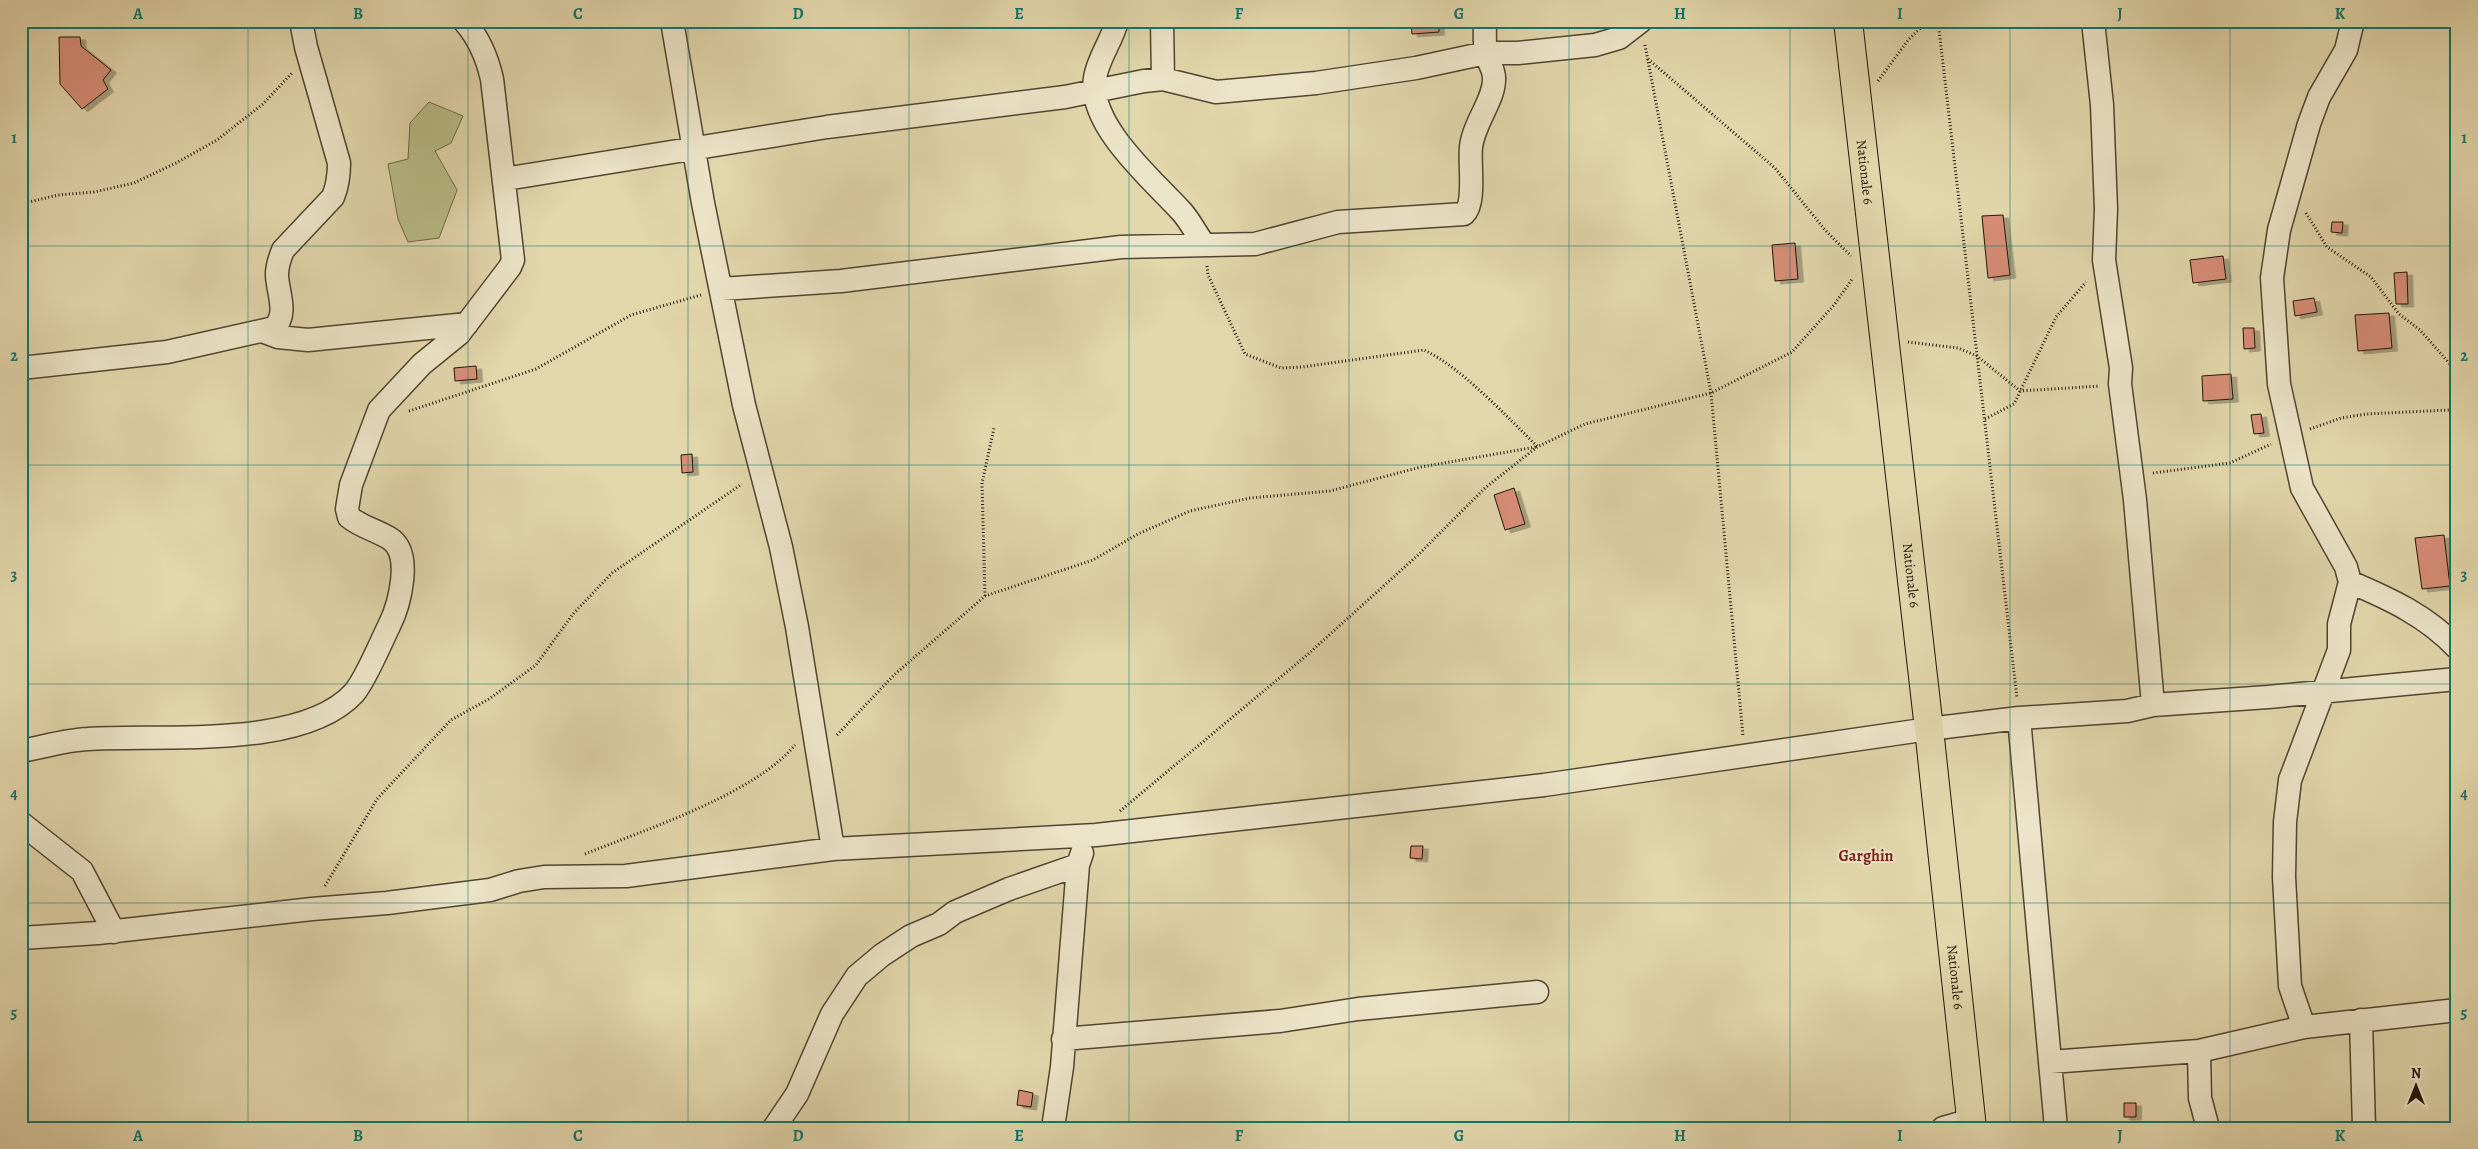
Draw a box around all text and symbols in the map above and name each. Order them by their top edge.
text: A [132,3,144,25]
text: B [353,3,363,25]
text: C [573,3,583,25]
text: D [792,3,804,25]
text: E [1014,3,1024,25]
text: F [1235,3,1244,25]
text: G [1454,3,1464,25]
text: H [1674,3,1686,25]
text: I [1897,3,1903,25]
text: J [2117,3,2123,25]
text: K [2335,3,2346,25]
text: 1 [11,127,17,149]
text: 1 [2461,127,2467,149]
street label: Nationale 6 [1852,139,1878,205]
text: 2 [10,345,18,367]
text: 2 [2460,345,2468,367]
street label: Nationale 6 [1898,542,1924,609]
text: 3 [11,564,18,586]
text: 3 [2461,564,2468,586]
text: 4 [10,783,18,805]
text: 4 [2460,783,2468,805]
district label: Garghin [1838,845,1894,867]
street label: Nationale 6 [1942,944,1968,1010]
text: 5 [11,1002,18,1024]
text: 5 [2461,1002,2468,1024]
north arrow [2390,1062,2440,1112]
text: N [2411,1064,2421,1083]
text: A [132,1125,144,1147]
text: B [353,1125,363,1147]
text: C [573,1125,583,1147]
text: D [792,1125,804,1147]
text: E [1014,1125,1024,1147]
text: F [1235,1125,1244,1147]
text: G [1454,1125,1464,1147]
text: H [1674,1125,1686,1147]
text: I [1897,1125,1903,1147]
text: J [2117,1125,2123,1147]
text: K [2335,1125,2346,1147]

